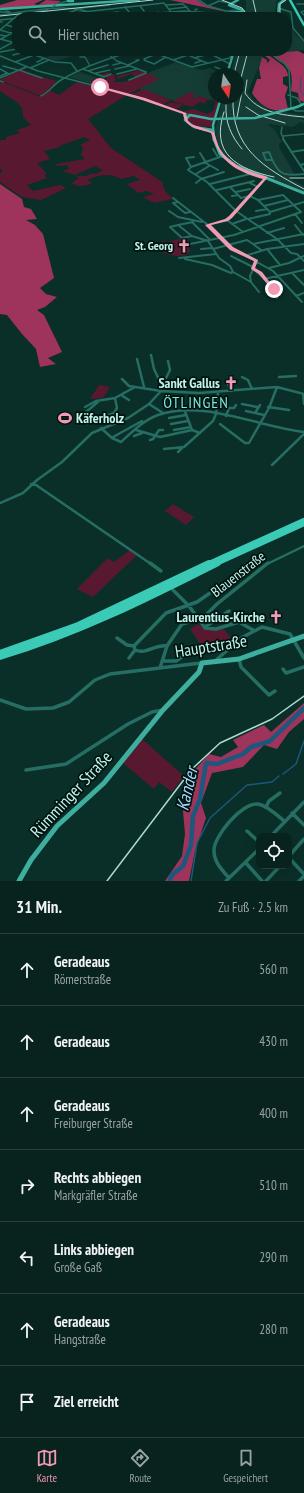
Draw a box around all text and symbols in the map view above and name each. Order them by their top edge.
search box [12,12,292,56]
icon: search [26,23,48,45]
text: Hier suchen [58,25,119,44]
north arrow [208,68,244,104]
route start [91,78,109,96]
place label: St. Georg [135,238,173,253]
church icon: St. Georg [176,238,192,254]
route end [265,280,283,298]
place label: Sankt Gallus [158,374,220,392]
church icon: Sankt Gallus [223,375,239,391]
district label: ÖTLINGEN [163,392,229,412]
place label: Käferholz [76,409,124,427]
sports icon: Käferholz [57,410,73,426]
street label: Blauenstraße [207,547,269,601]
place label: Laurentius-Kirche [176,608,265,626]
church icon: Laurentius-Kirche [268,609,284,625]
street label: Hauptstraße [173,629,249,663]
street label: Rümminger Straße [25,746,117,842]
water label: Kander [170,762,203,813]
map controls [256,833,292,869]
button: locate [256,833,292,869]
text: 31 Min. [16,896,62,918]
text: Zu Fuß · 2.5 km [218,899,288,916]
text: Geradeaus [54,952,110,971]
icon: ahead [16,959,38,981]
text: 560 m [259,961,288,978]
text: Römerstraße [54,971,111,988]
icon: ahead [16,1031,38,1053]
text: Geradeaus [54,1032,110,1051]
text: 430 m [259,1033,288,1050]
text: Geradeaus [54,1096,110,1115]
icon: ahead [16,1103,38,1125]
text: 400 m [259,1105,288,1122]
text: Freiburger Straße [54,1115,133,1132]
text: Rechts abbiegen [54,1168,141,1187]
icon: right [16,1175,38,1197]
text: 510 m [259,1177,288,1194]
text: Markgräfler Straße [54,1187,138,1204]
text: Links abbiegen [54,1240,134,1259]
icon: left [16,1247,38,1269]
text: 290 m [259,1249,288,1266]
text: Große Gaß [54,1259,102,1276]
text: Geradeaus [54,1312,110,1331]
icon: ahead [16,1319,38,1341]
text: 280 m [259,1321,288,1338]
text: Hangstraße [54,1331,106,1348]
icon: arrive [16,1391,38,1413]
text: Ziel erreicht [54,1392,119,1411]
tab: Karte [36,1447,58,1485]
tab: Route [129,1447,151,1485]
tab: Gespeichert [223,1447,268,1485]

